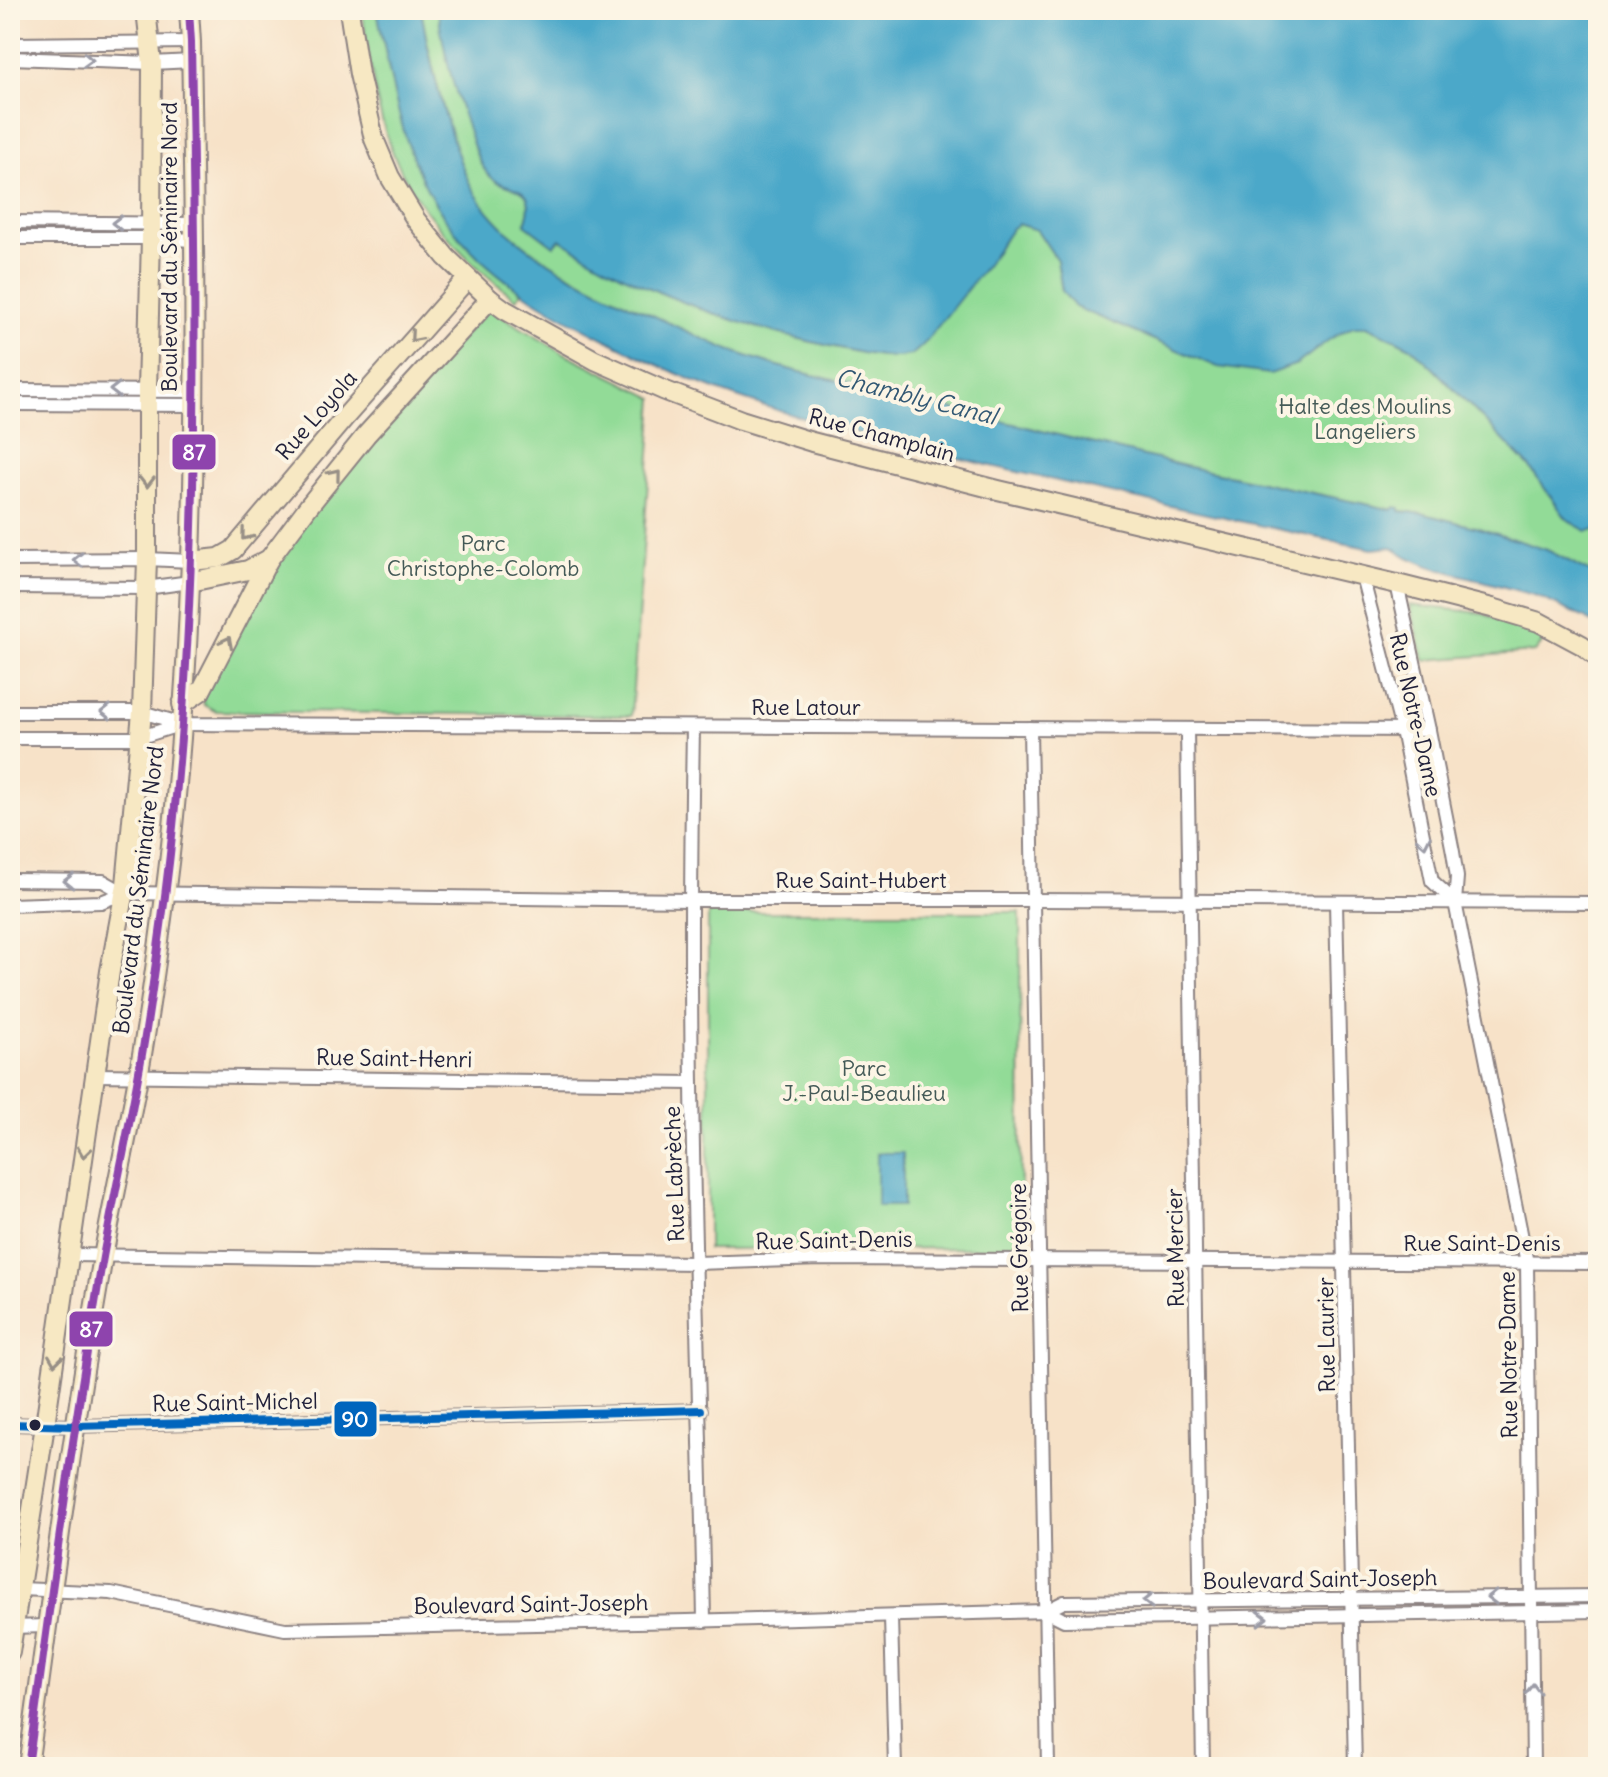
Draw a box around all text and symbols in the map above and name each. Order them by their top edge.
one-way arrow [82,51,95,68]
street label: Boulevard du Séminaire Nord [155,102,183,392]
one-way arrow [110,214,123,232]
one-way arrow [411,328,425,343]
water label: Chambly Canal [833,362,1003,431]
street label: Rue Loyola [269,364,363,466]
one-way arrow [108,381,121,399]
park label: Halte des Moulins Langeliers [1279,392,1451,445]
street label: Rue Champlain [806,402,958,468]
line badge: 87 [171,433,217,471]
text: 87 [182,438,206,466]
one-way arrow [325,469,339,484]
one-way arrow [138,476,156,489]
one-way arrow [241,525,256,540]
park label: Parc Christophe-Colomb [387,529,579,582]
one-way arrow [71,551,84,569]
street label: Rue Notre-Dame [1384,630,1448,800]
one-way arrow [217,636,232,650]
street label: Rue Latour [751,693,861,721]
one-way arrow [99,703,112,721]
street label: Boulevard du Séminaire Nord [106,744,170,1036]
one-way arrow [1415,835,1432,849]
street label: Rue Saint-Hubert [775,866,947,894]
one-way arrow [62,872,75,889]
street label: Rue Saint-Henri [316,1043,472,1073]
park label: Parc J.-Paul-Beaulieu [782,1054,946,1107]
street label: Rue Labrèche [658,1105,690,1243]
one-way arrow [76,1146,93,1159]
street label: Rue Grégoire [1004,1183,1034,1313]
street label: Rue Mercier [1160,1188,1190,1308]
street label: Rue Saint-Denis [755,1225,913,1255]
street label: Rue Saint-Denis [1403,1229,1561,1257]
street label: Rue Notre-Dame [1493,1271,1523,1439]
street label: Rue Laurier [1311,1277,1341,1393]
line badge: 87 [68,1310,114,1348]
text: 87 [79,1315,103,1343]
one-way arrow [47,1353,64,1367]
street label: Rue Saint-Michel [152,1387,318,1417]
line badge: 90 [333,1400,378,1438]
text: 90 [341,1405,369,1433]
unlabelled marker [27,1417,43,1433]
street label: Boulevard Saint-Joseph [1202,1563,1438,1595]
street label: Boulevard Saint-Joseph [413,1588,649,1620]
one-way arrow [1485,1588,1498,1606]
one-way arrow [1141,1592,1154,1610]
one-way arrow [1256,1609,1269,1627]
one-way arrow [1524,1682,1542,1695]

